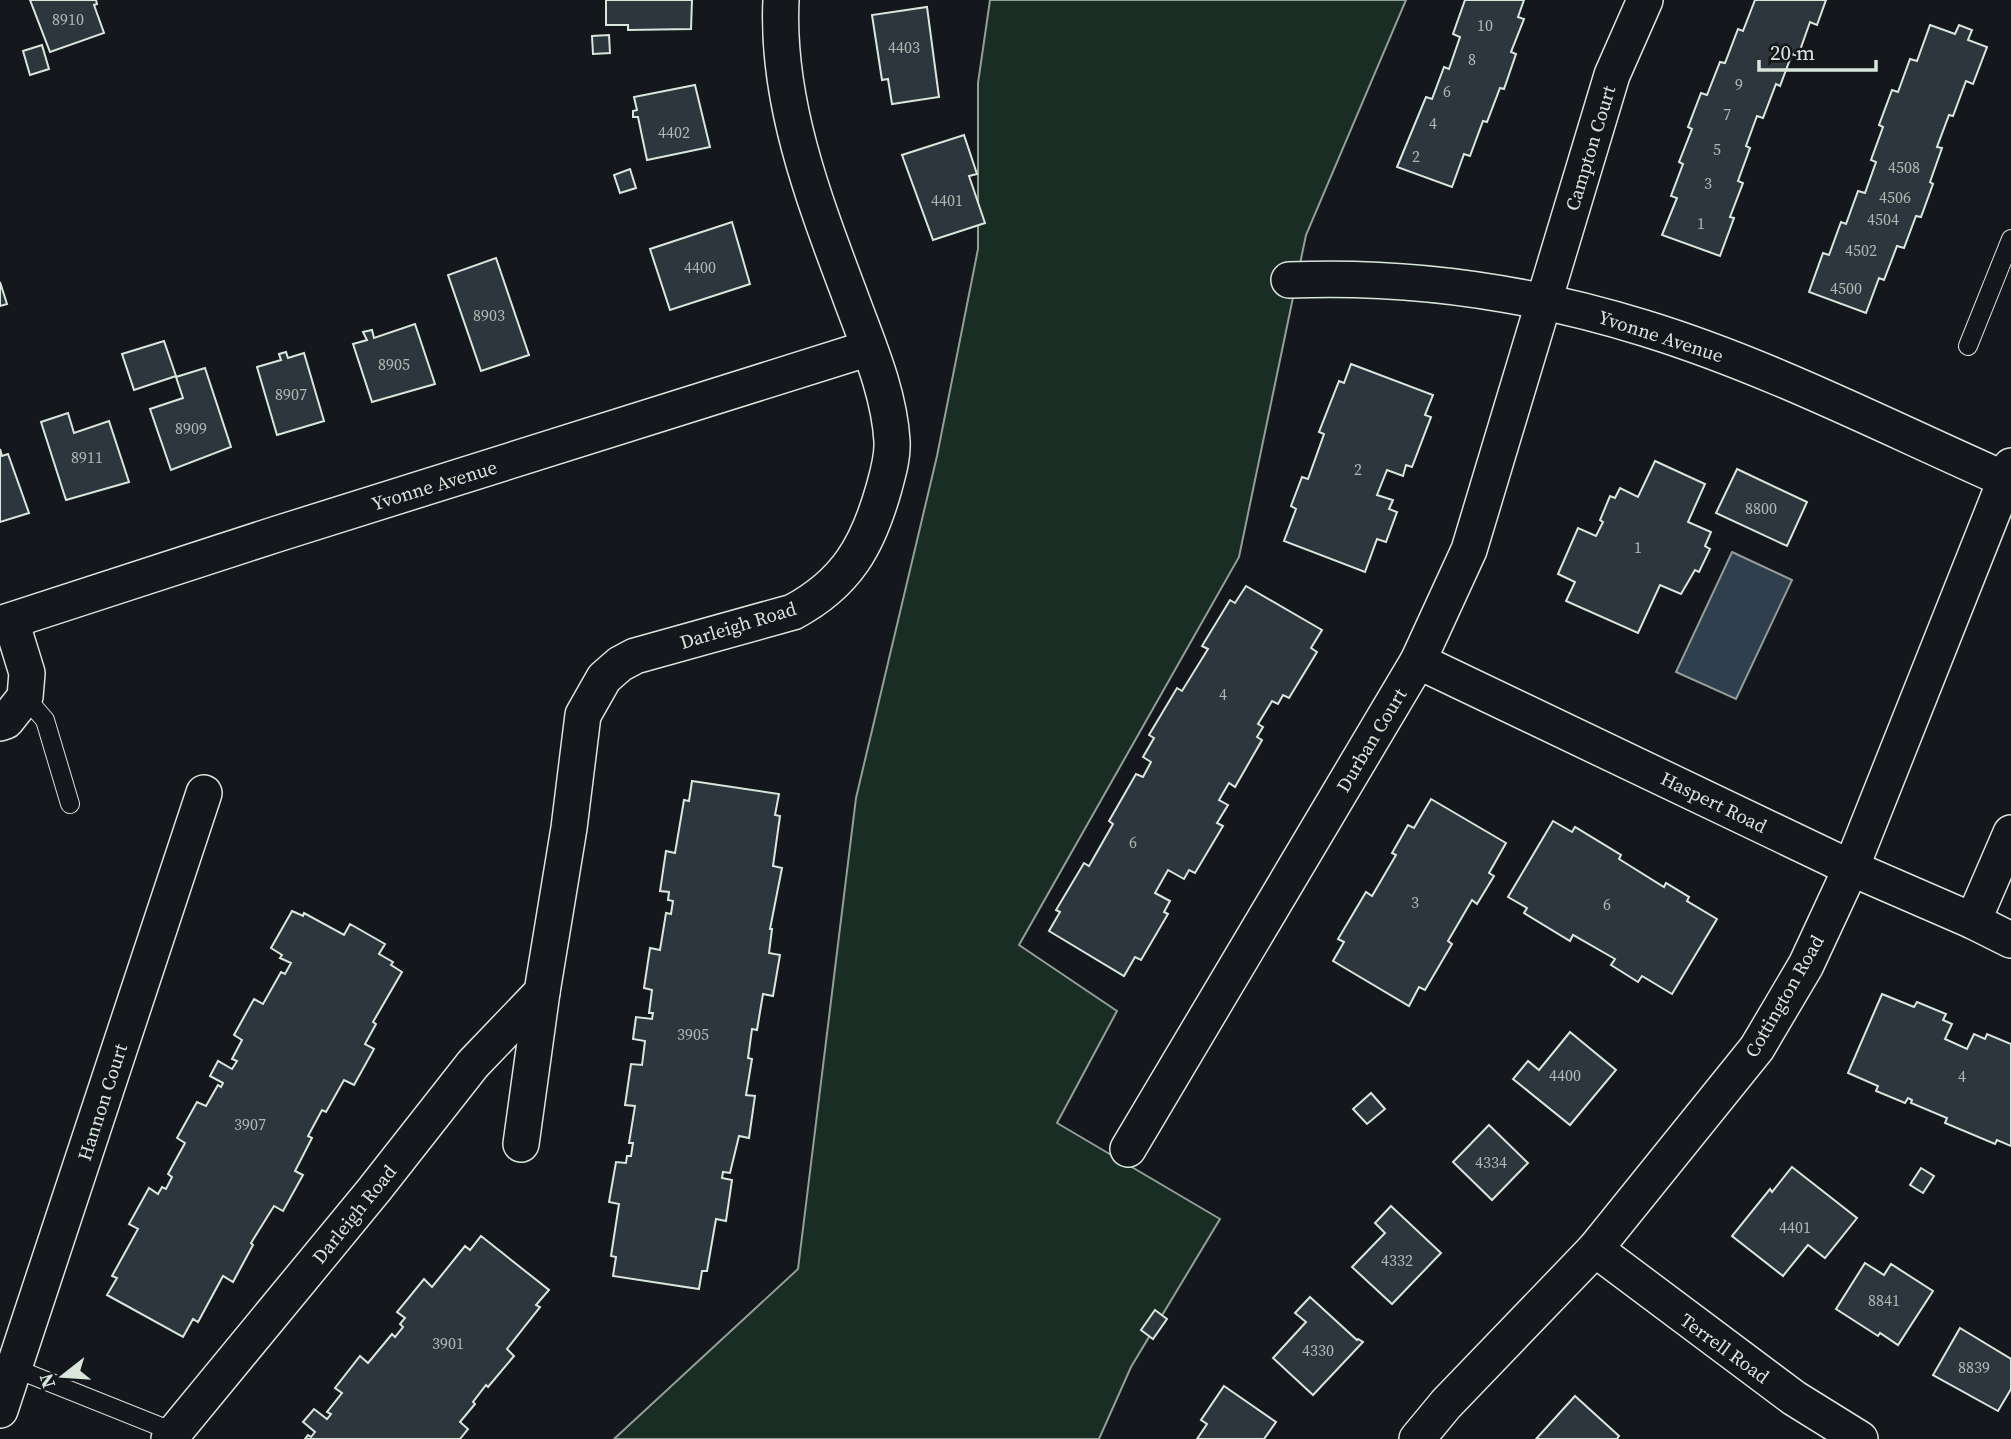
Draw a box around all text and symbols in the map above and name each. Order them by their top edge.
house number: 8910 [52,8,84,30]
house number: 10 [1477,14,1493,36]
scale bar [1759,28,1876,72]
house number: 4403 [888,36,920,58]
text: 20 m [1770,38,1815,67]
house number: 8 [1468,48,1476,70]
house number: 9 [1735,73,1743,95]
house number: 6 [1443,80,1451,102]
street label: Campton Court [1559,81,1622,214]
house number: 7 [1723,103,1731,125]
house number: 4 [1429,112,1437,134]
house number: 4402 [658,121,690,143]
house number: 5 [1713,138,1721,160]
house number: 2 [1412,145,1420,167]
house number: 4508 [1888,156,1920,178]
house number: 3 [1704,172,1712,194]
house number: 4506 [1879,186,1911,208]
house number: 4401 [931,189,963,211]
house number: 4504 [1867,208,1899,230]
house number: 1 [1697,212,1705,234]
house number: 4502 [1845,239,1877,261]
house number: 4400 [684,256,716,278]
house number: 4500 [1830,277,1862,299]
house number: 8903 [473,304,505,326]
street label: Yvonne Avenue [1595,304,1727,368]
house number: 8905 [378,353,410,375]
house number: 8907 [275,383,307,405]
house number: 8909 [175,417,207,439]
house number: 8911 [71,446,103,468]
street label: Yvonne Avenue [368,454,500,516]
house number: 2 [1354,458,1362,480]
house number: 8800 [1745,497,1777,519]
house number: 1 [1634,536,1642,558]
street label: Darleigh Road [677,595,800,655]
house number: 4 [1219,683,1227,705]
street label: Durban Court [1330,683,1413,797]
street label: Haspert Road [1657,765,1772,839]
house number: 6 [1129,831,1137,853]
house number: 3 [1411,891,1419,913]
house number: 6 [1603,893,1611,915]
street label: Cottington Road [1738,930,1830,1062]
house number: 3905 [677,1023,709,1045]
street label: Hannon Court [71,1039,133,1164]
house number: 4400 [1549,1064,1581,1086]
house number: 4 [1958,1065,1966,1087]
house number: 3907 [234,1113,266,1135]
house number: 4334 [1475,1151,1507,1173]
street label: Darleigh Road [306,1159,402,1269]
house number: 4401 [1779,1216,1811,1238]
house number: 4332 [1381,1249,1413,1271]
house number: 8841 [1868,1289,1900,1311]
street label: Terrell Road [1675,1307,1775,1389]
house number: 3901 [432,1332,464,1354]
house number: 4330 [1302,1339,1334,1361]
north arrow [28,1341,98,1411]
house number: 8839 [1958,1356,1990,1378]
text: N [32,1370,61,1391]

